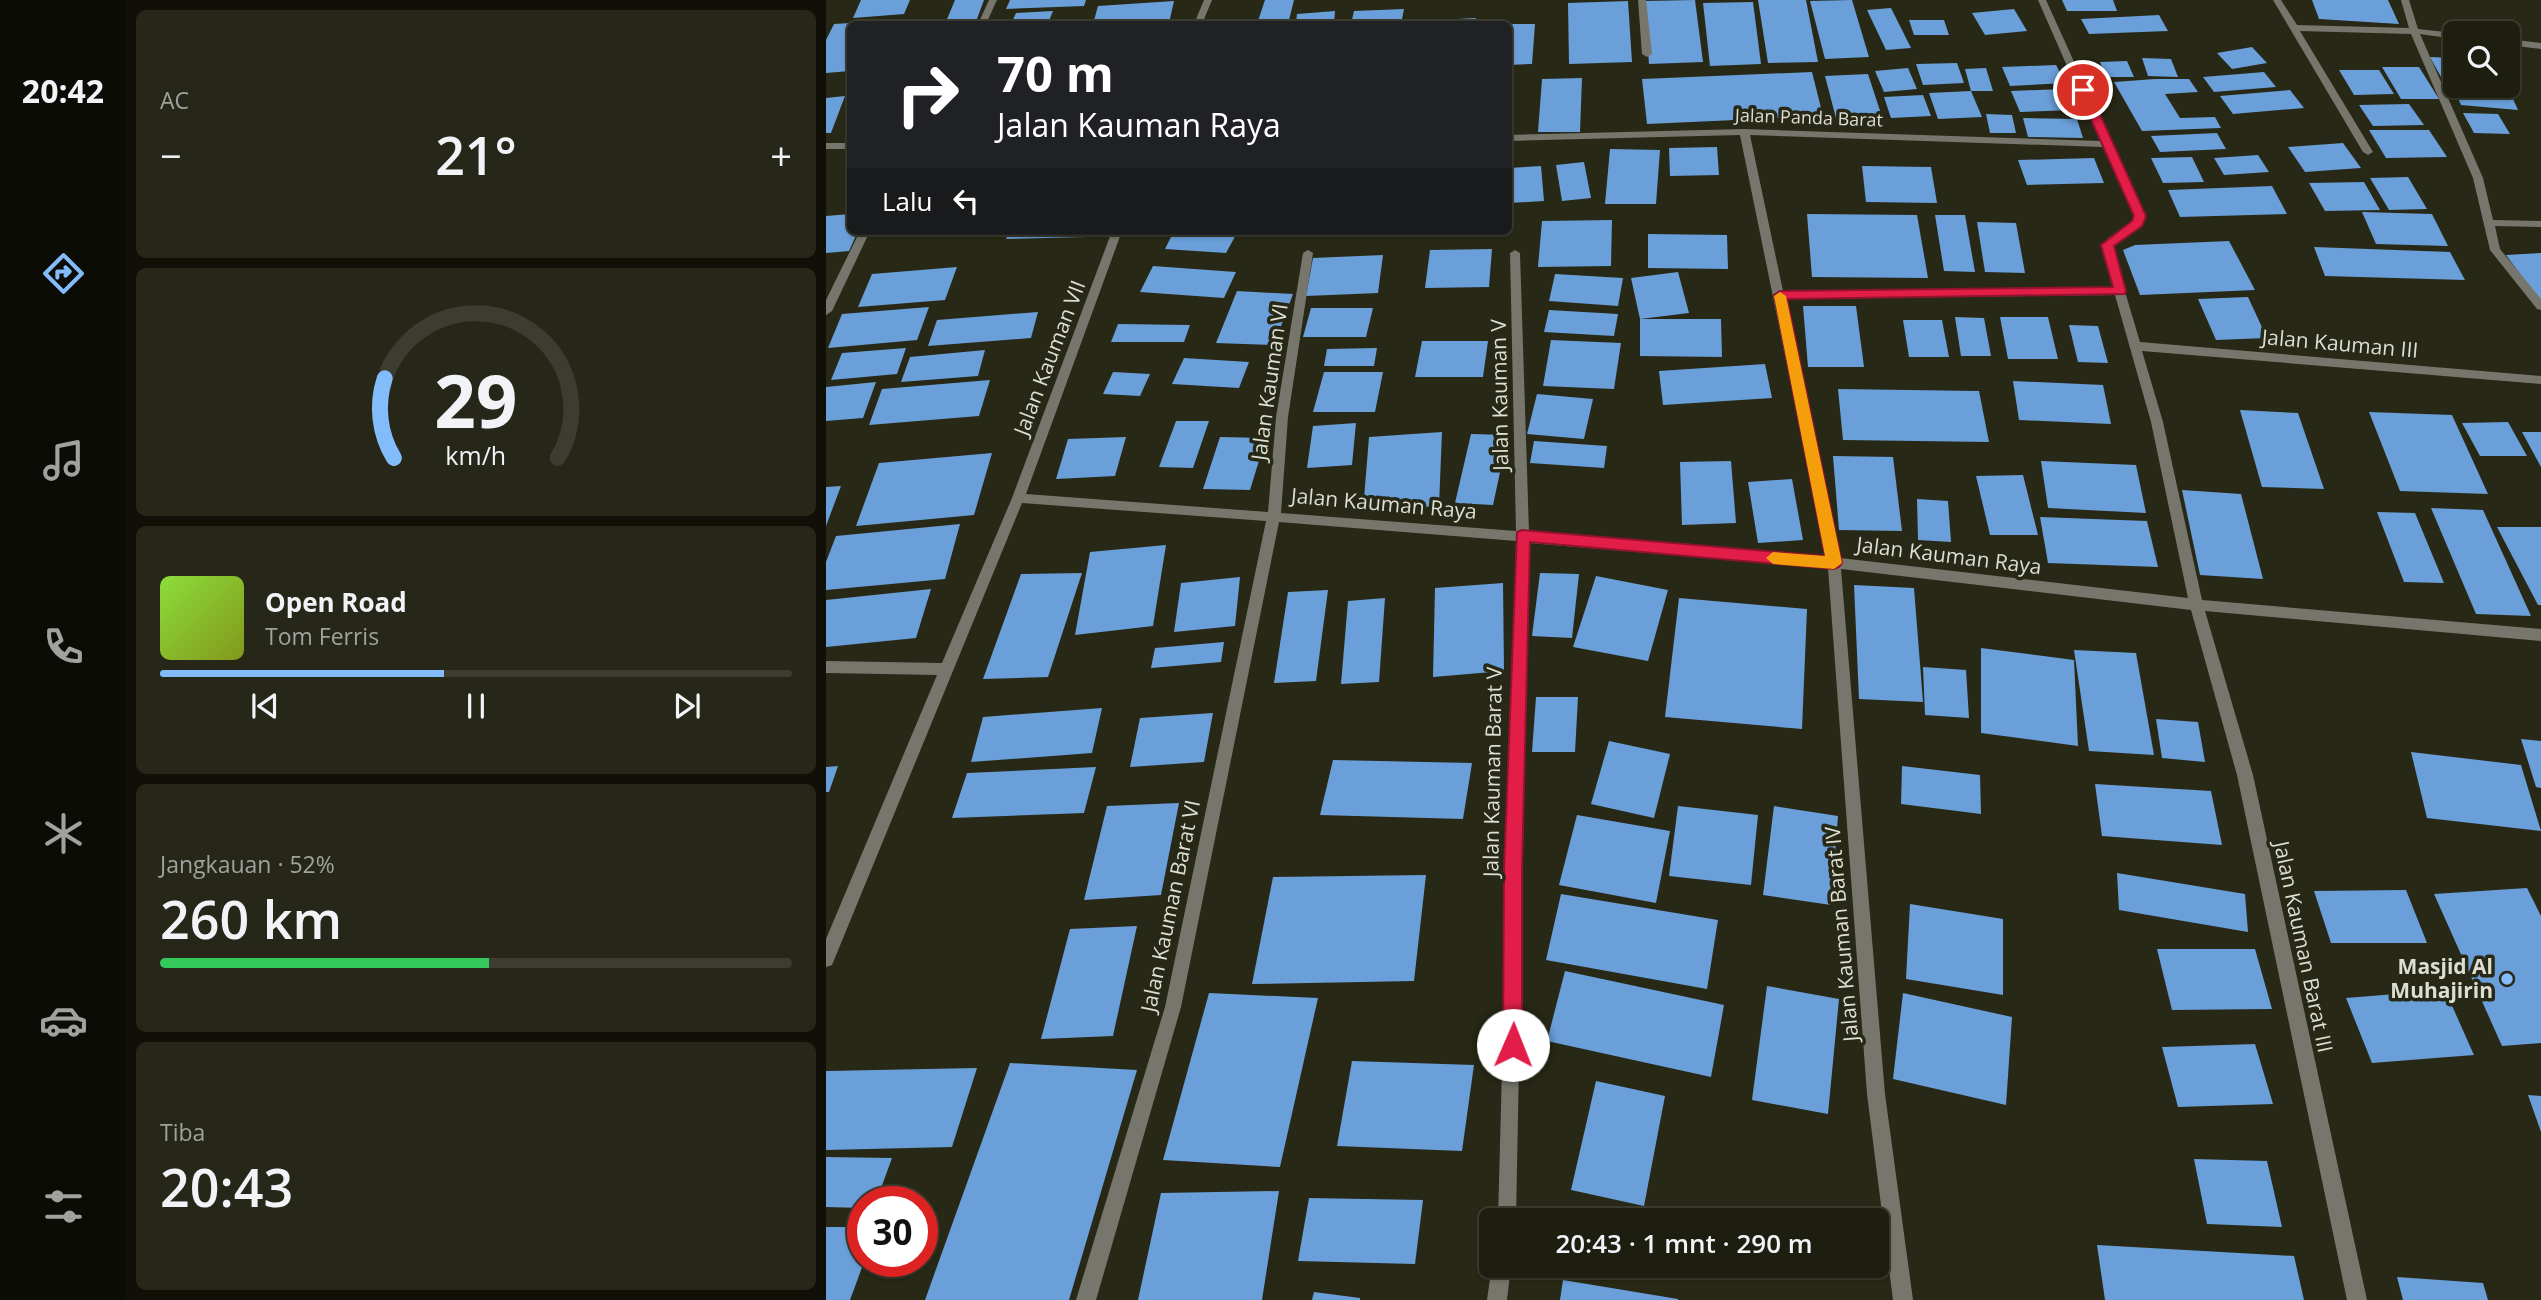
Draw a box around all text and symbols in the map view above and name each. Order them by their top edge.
map controls [2443,21,2520,98]
button: search [2443,21,2520,98]
text: 70 m [997,40,1114,106]
icon: right [882,49,973,140]
pin [2053,60,2113,120]
text: 20:42 [22,69,104,112]
icon: arrive [2064,71,2102,109]
text: AC [160,84,189,116]
street label: Jalan Panda Barat [1733,102,1883,132]
text: Jalan Kauman Raya [997,103,1281,146]
text: 21° [435,119,517,190]
text: − [160,129,182,181]
text: + [770,129,792,181]
icon: left [947,182,985,220]
text: Lalu [882,183,933,219]
icon: directions [39,249,88,298]
street label: Jalan Kauman VII [1006,276,1091,441]
street label: Jalan Kauman VI [1244,302,1294,464]
street label: Jalan Kauman V [1484,318,1514,473]
street label: Jalan Kauman III [2259,322,2420,364]
text: 29 [434,350,518,449]
icon: music [39,436,88,485]
text: km/h [446,438,506,472]
street label: Jalan Kauman Raya [1288,481,1478,525]
street label: Jalan Kauman Raya [1853,530,2043,580]
text: Open Road [265,584,407,620]
text: Tom Ferris [265,620,379,652]
icon: phone [39,622,88,671]
street label: Jalan Kauman Barat V [1476,666,1508,879]
icon: previous [246,687,284,725]
icon: pause [457,687,495,725]
icon: next [668,687,706,725]
street label: Jalan Kauman Barat VI [1133,797,1206,1016]
icon: climate [39,809,88,858]
street label: Jalan Kauman Barat IV [1818,825,1865,1045]
street label: Jalan Kauman Barat III [2267,837,2340,1055]
text: Jangkauan · 52% [160,848,335,880]
text: 260 km [160,883,342,954]
place label: Masjid Al Muhajirin [2390,952,2493,1004]
marker: Masjid Al Muhajirin [2499,971,2515,987]
icon: car [39,996,88,1045]
position arrow [1476,1008,1550,1082]
text: Tiba [160,1116,205,1148]
text: 20:43 [160,1151,293,1222]
icon: filters [39,1182,88,1231]
speed limit sign: 30 [847,1186,938,1277]
text: 20:43 · 1 mnt · 290 m [1555,1225,1813,1261]

